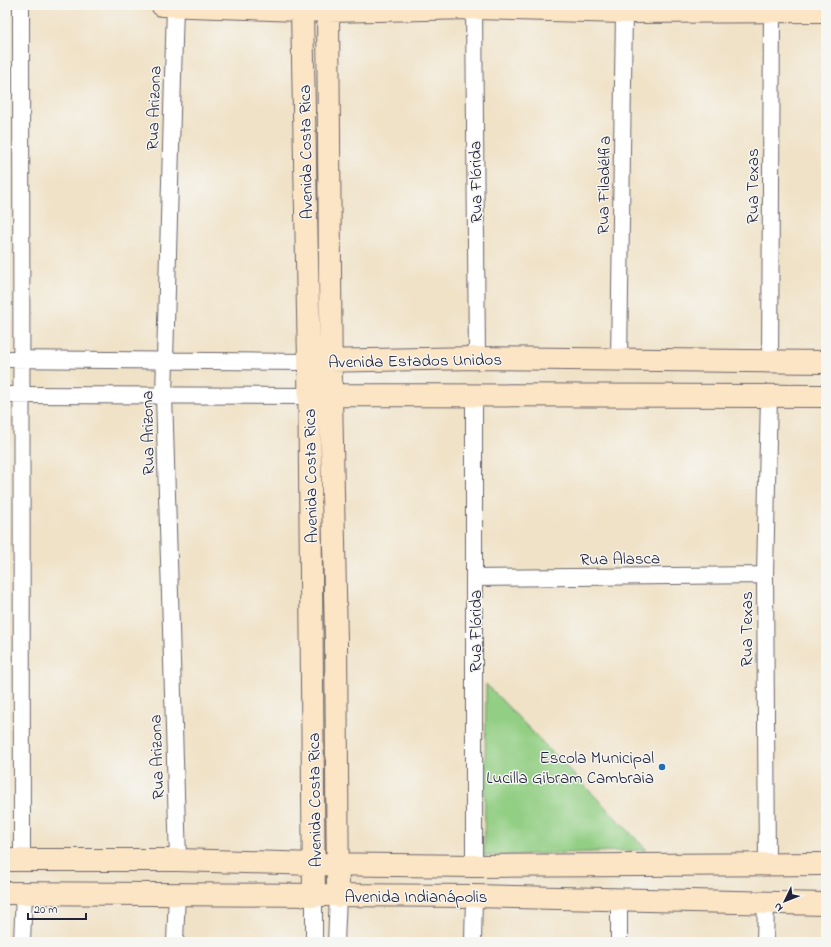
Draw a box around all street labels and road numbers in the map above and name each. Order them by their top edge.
street label: Rua Arizona [141,65,168,151]
street label: Avenida Costa Rica [293,84,320,220]
street label: Rua Filadélfia [591,135,618,235]
street label: Rua Flórida [463,141,490,223]
street label: Rua Texas [741,148,766,224]
street label: Avenida Estados Unidos [328,347,502,376]
street label: Rua Arizona [135,390,162,476]
street label: Avenida Costa Rica [298,408,325,544]
street label: Rua Alasca [580,546,660,573]
street label: Rua Flórida [464,590,489,672]
street label: Rua Texas [735,591,760,667]
street label: Rua Arizona [144,714,171,800]
street label: Avenida Costa Rica [302,732,329,868]
street label: Avenida Indianápolis [345,885,487,910]

